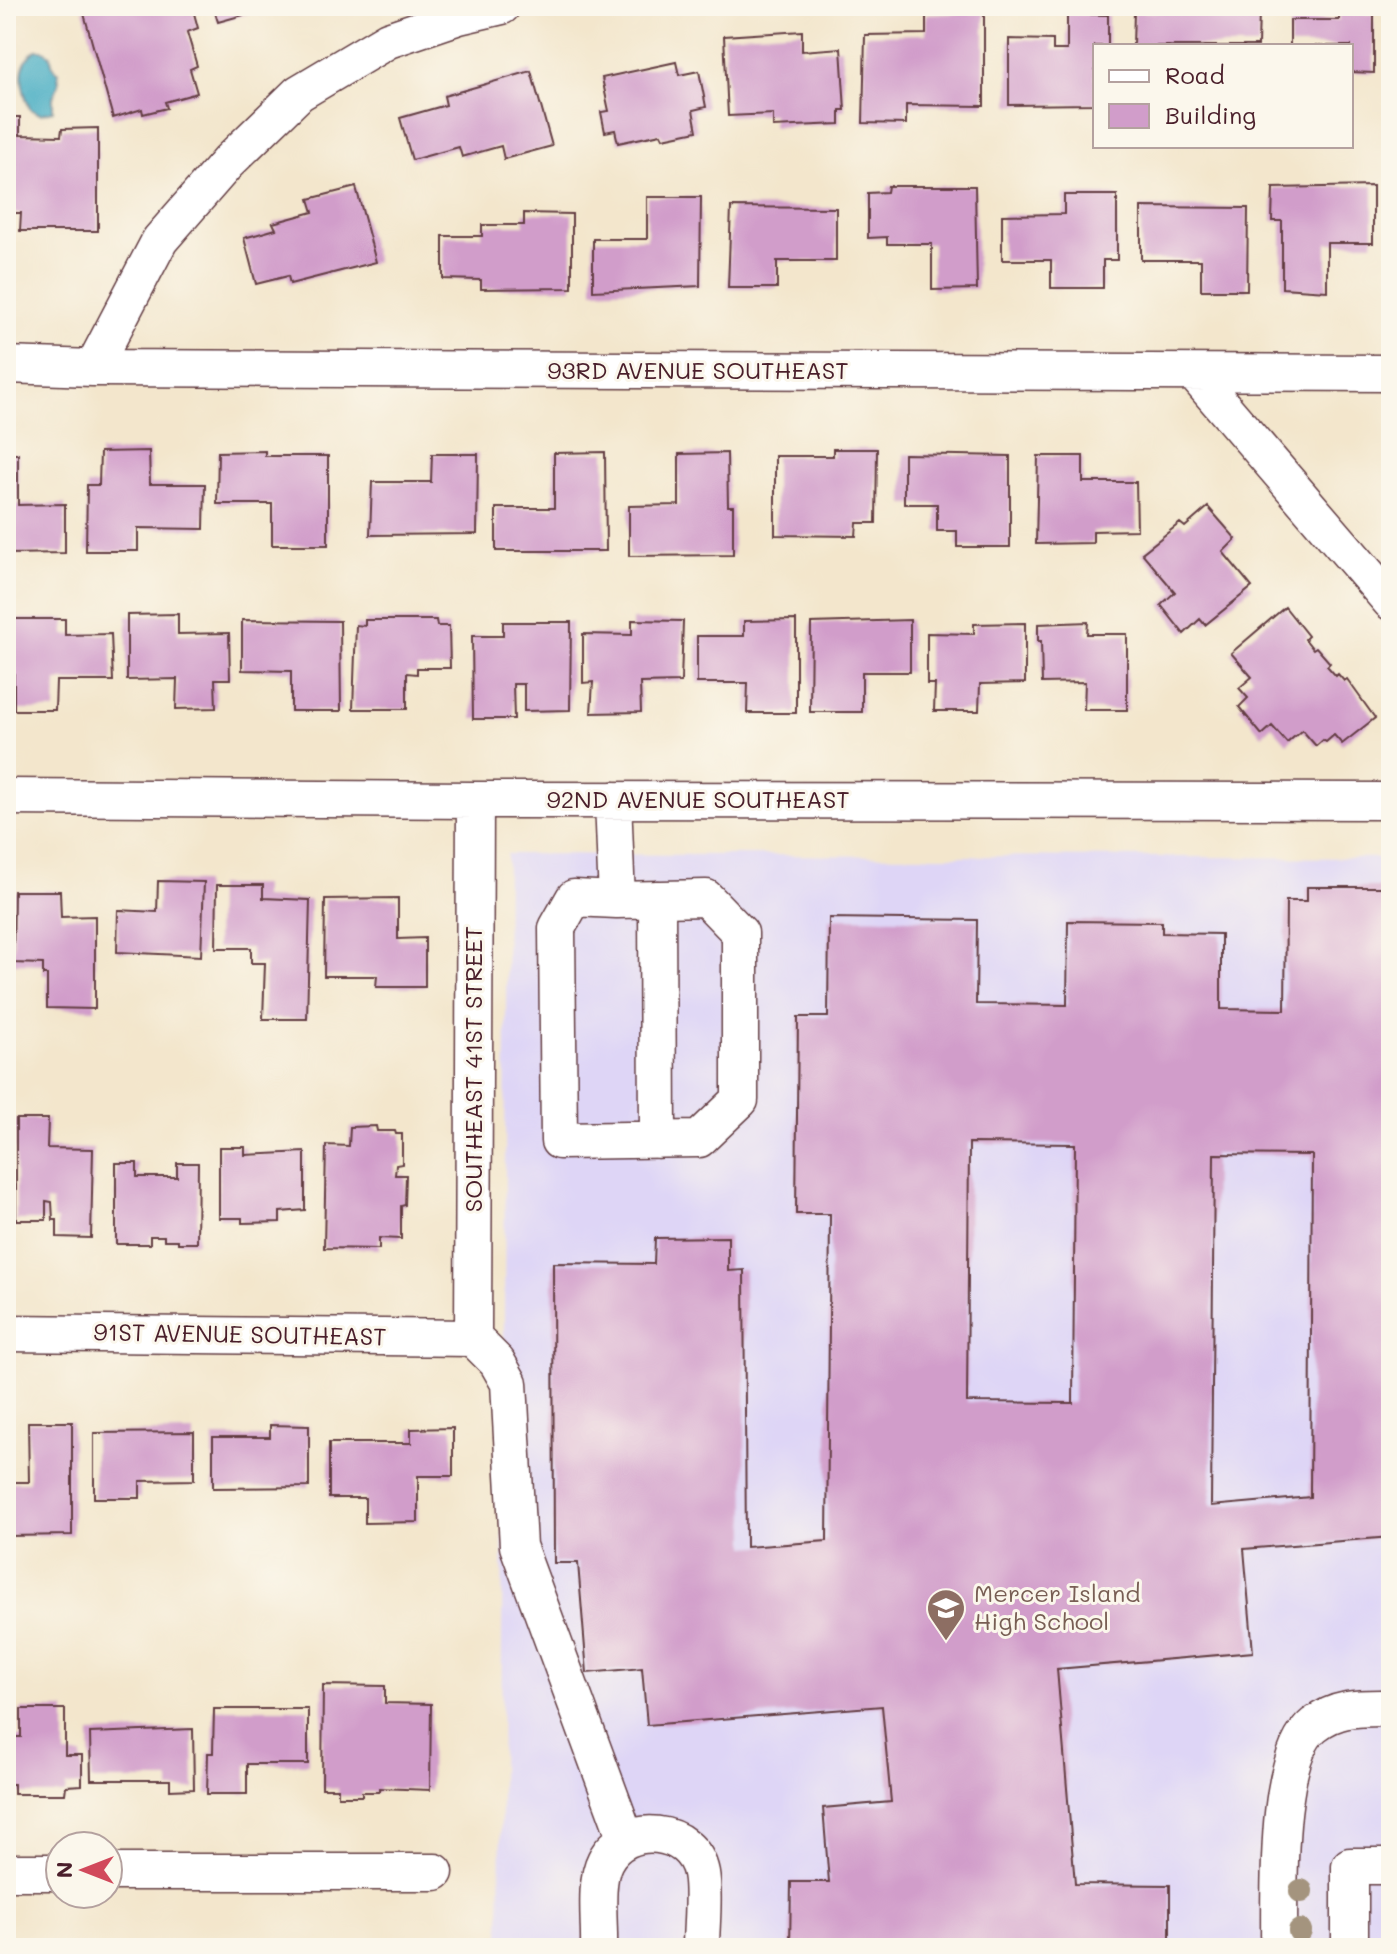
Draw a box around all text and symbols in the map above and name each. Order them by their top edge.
legend [1093,44,1353,148]
text: Road [1165,59,1225,90]
text: Building [1165,99,1256,130]
street label: 93RD AVENUE SOUTHEAST [547,354,849,385]
street label: 92ND AVENUE SOUTHEAST [546,783,850,814]
street label: SOUTHEAST 41ST STREET [457,926,488,1212]
street label: 91ST AVENUE SOUTHEAST [93,1315,387,1352]
place label: Mercer Island High School [974,1577,1140,1636]
school or university icon: Mercer Island High School [925,1587,967,1642]
north arrow [44,1830,124,1910]
text: N [49,1862,78,1878]

